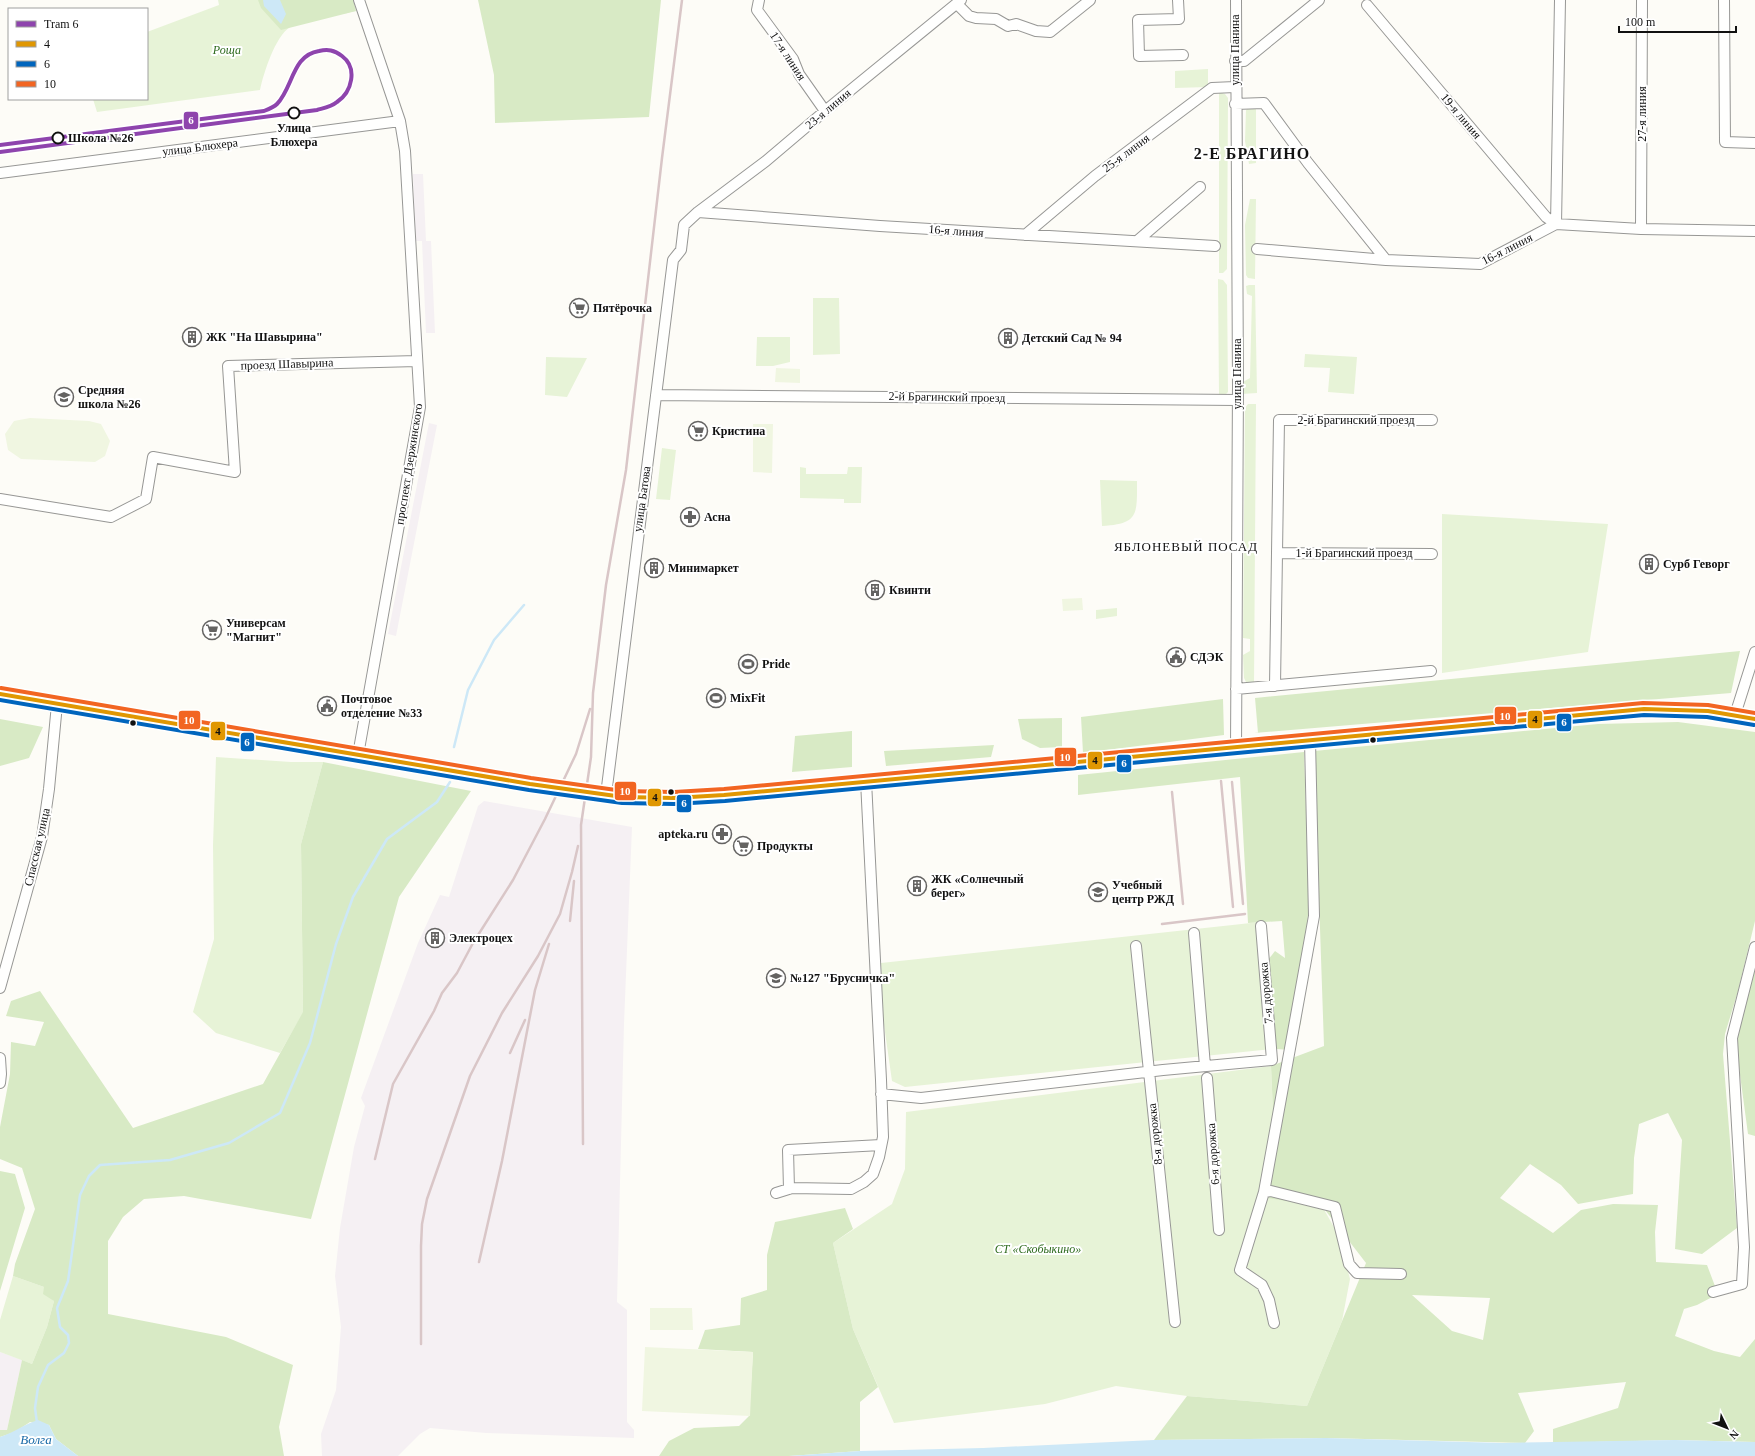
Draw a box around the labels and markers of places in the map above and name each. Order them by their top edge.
marker: Улица Блюхера [287,106,301,120]
place label: Улица Блюхера [271,121,317,149]
marker: Школа №26 [51,131,65,145]
place label: Школа №26 [68,131,134,145]
supermarket icon: Пятёрочка [568,297,590,319]
place label: Пятёрочка [593,301,652,315]
building icon: ЖК "На Шавырина" [181,326,203,348]
building icon: Детский Сад № 94 [997,327,1019,349]
place label: ЖК "На Шавырина" [206,330,323,344]
place label: Детский Сад № 94 [1022,331,1122,345]
place label: Средняя школа №26 [78,383,141,411]
school or university icon: Средняя школа №26 [53,386,75,408]
supermarket icon: Кристина [687,420,709,442]
place label: Кристина [712,424,765,438]
pharmacy icon: Асна [679,506,701,528]
place label: Асна [704,510,731,524]
building icon: Сурб Геворг [1638,553,1660,575]
building icon: Минимаркет [643,557,665,579]
place label: Сурб Геворг [1663,557,1730,571]
place label: Минимаркет [668,561,739,575]
building icon: Квинти [864,579,886,601]
place label: Квинти [889,583,931,597]
place label: Универсам "Магнит" [226,616,286,644]
supermarket icon: Универсам "Магнит" [201,619,223,641]
public building icon: СДЭК [1165,646,1187,668]
place label: СДЭК [1190,650,1224,664]
sports icon: Pride [737,653,759,675]
place label: Pride [762,657,791,671]
sports icon: MixFit [705,687,727,709]
place label: MixFit [730,691,765,705]
place label: Почтовое отделение №33 [341,692,422,720]
public building icon: Почтовое отделение №33 [316,695,338,717]
unlabelled marker [128,718,138,728]
unlabelled marker [1368,735,1378,745]
unlabelled marker [666,787,676,797]
pharmacy icon: apteka.ru [711,823,733,845]
place label: apteka.ru [658,827,708,841]
supermarket icon: Продукты [732,835,754,857]
place label: Продукты [757,839,814,853]
place label: ЖК «Солнечный берег» [931,872,1024,900]
building icon: ЖК «Солнечный берег» [906,875,928,897]
place label: Учебный центр РЖД [1112,878,1175,906]
school or university icon: Учебный центр РЖД [1087,881,1109,903]
building icon: Электроцех [424,927,446,949]
place label: Электроцех [449,931,513,945]
school or university icon: №127 "Брусничка" [765,967,787,989]
place label: №127 "Брусничка" [790,971,895,985]

